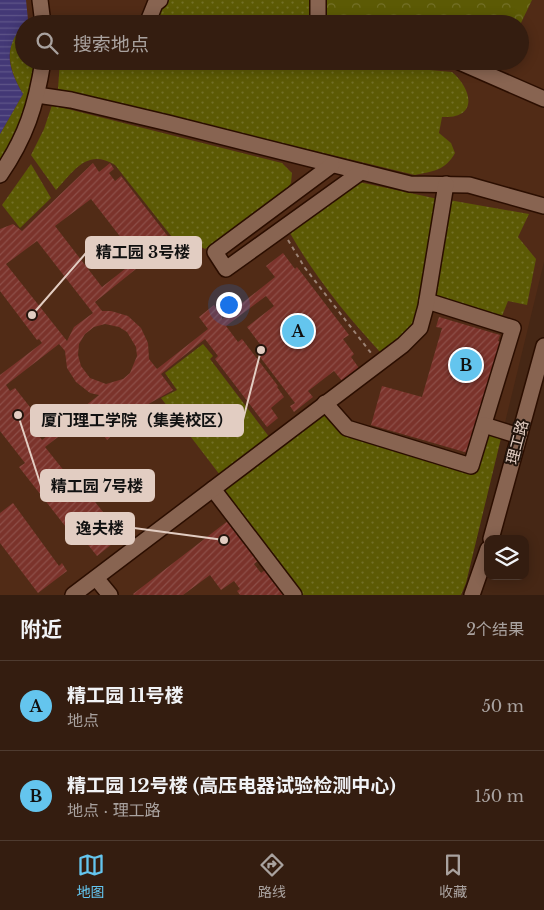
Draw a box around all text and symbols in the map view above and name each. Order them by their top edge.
search box [15,15,529,70]
icon: search [33,29,61,57]
text: 搜索地点 [73,33,149,56]
callout: 精工园 3号楼 [86,237,201,268]
text: 精工园 3号楼 [96,242,190,262]
your location [216,292,242,318]
pin: A [282,312,314,350]
pin: B [450,346,482,384]
callout: 厦门理工学院（集美校区） [31,405,243,436]
text: 厦门理工学院（集美校区） [41,410,233,430]
street label: 理工路 [502,418,532,466]
callout: 精工园 7号楼 [41,470,154,501]
text: 精工园 7号楼 [51,476,143,496]
callout: 逸夫楼 [66,513,134,544]
text: 逸夫楼 [76,518,124,538]
map controls [484,535,529,580]
button: layers [484,535,529,580]
text: 附近 [20,617,62,643]
text: 2个结果 [466,619,524,639]
text: 精工园 11号楼 [67,684,184,707]
text: A [30,696,42,716]
text: 50 m [482,696,524,716]
text: 地点 [67,710,99,730]
text: 精工园 12号楼 (高压电器试验检测中心) [67,774,396,797]
text: B [30,786,42,806]
text: 150 m [475,786,524,806]
text: 地点 · 理工路 [67,800,161,820]
tab: 地图 [77,851,105,901]
tab: 路线 [258,851,286,901]
tab: 收藏 [439,851,467,901]

